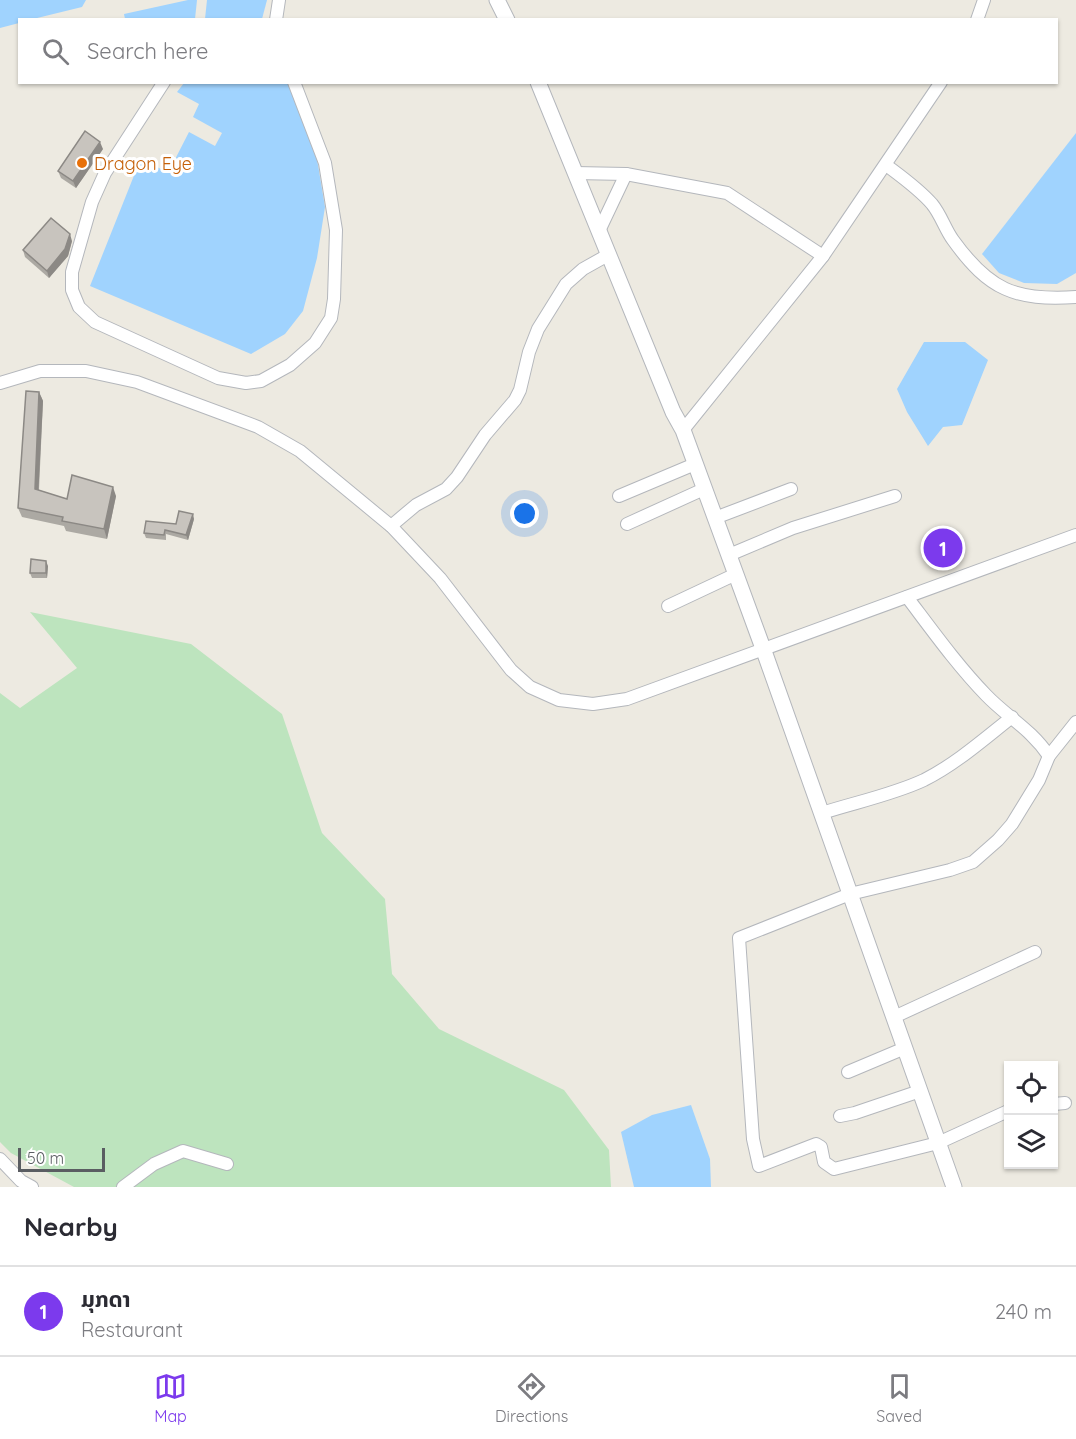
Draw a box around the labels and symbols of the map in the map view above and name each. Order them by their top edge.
place label: Dragon Eye [94,152,192,175]
marker: Dragon Eye [75,156,89,170]
your location [510,499,539,528]
pin: 1 [924,526,962,570]
scale bar [18,1145,105,1172]

